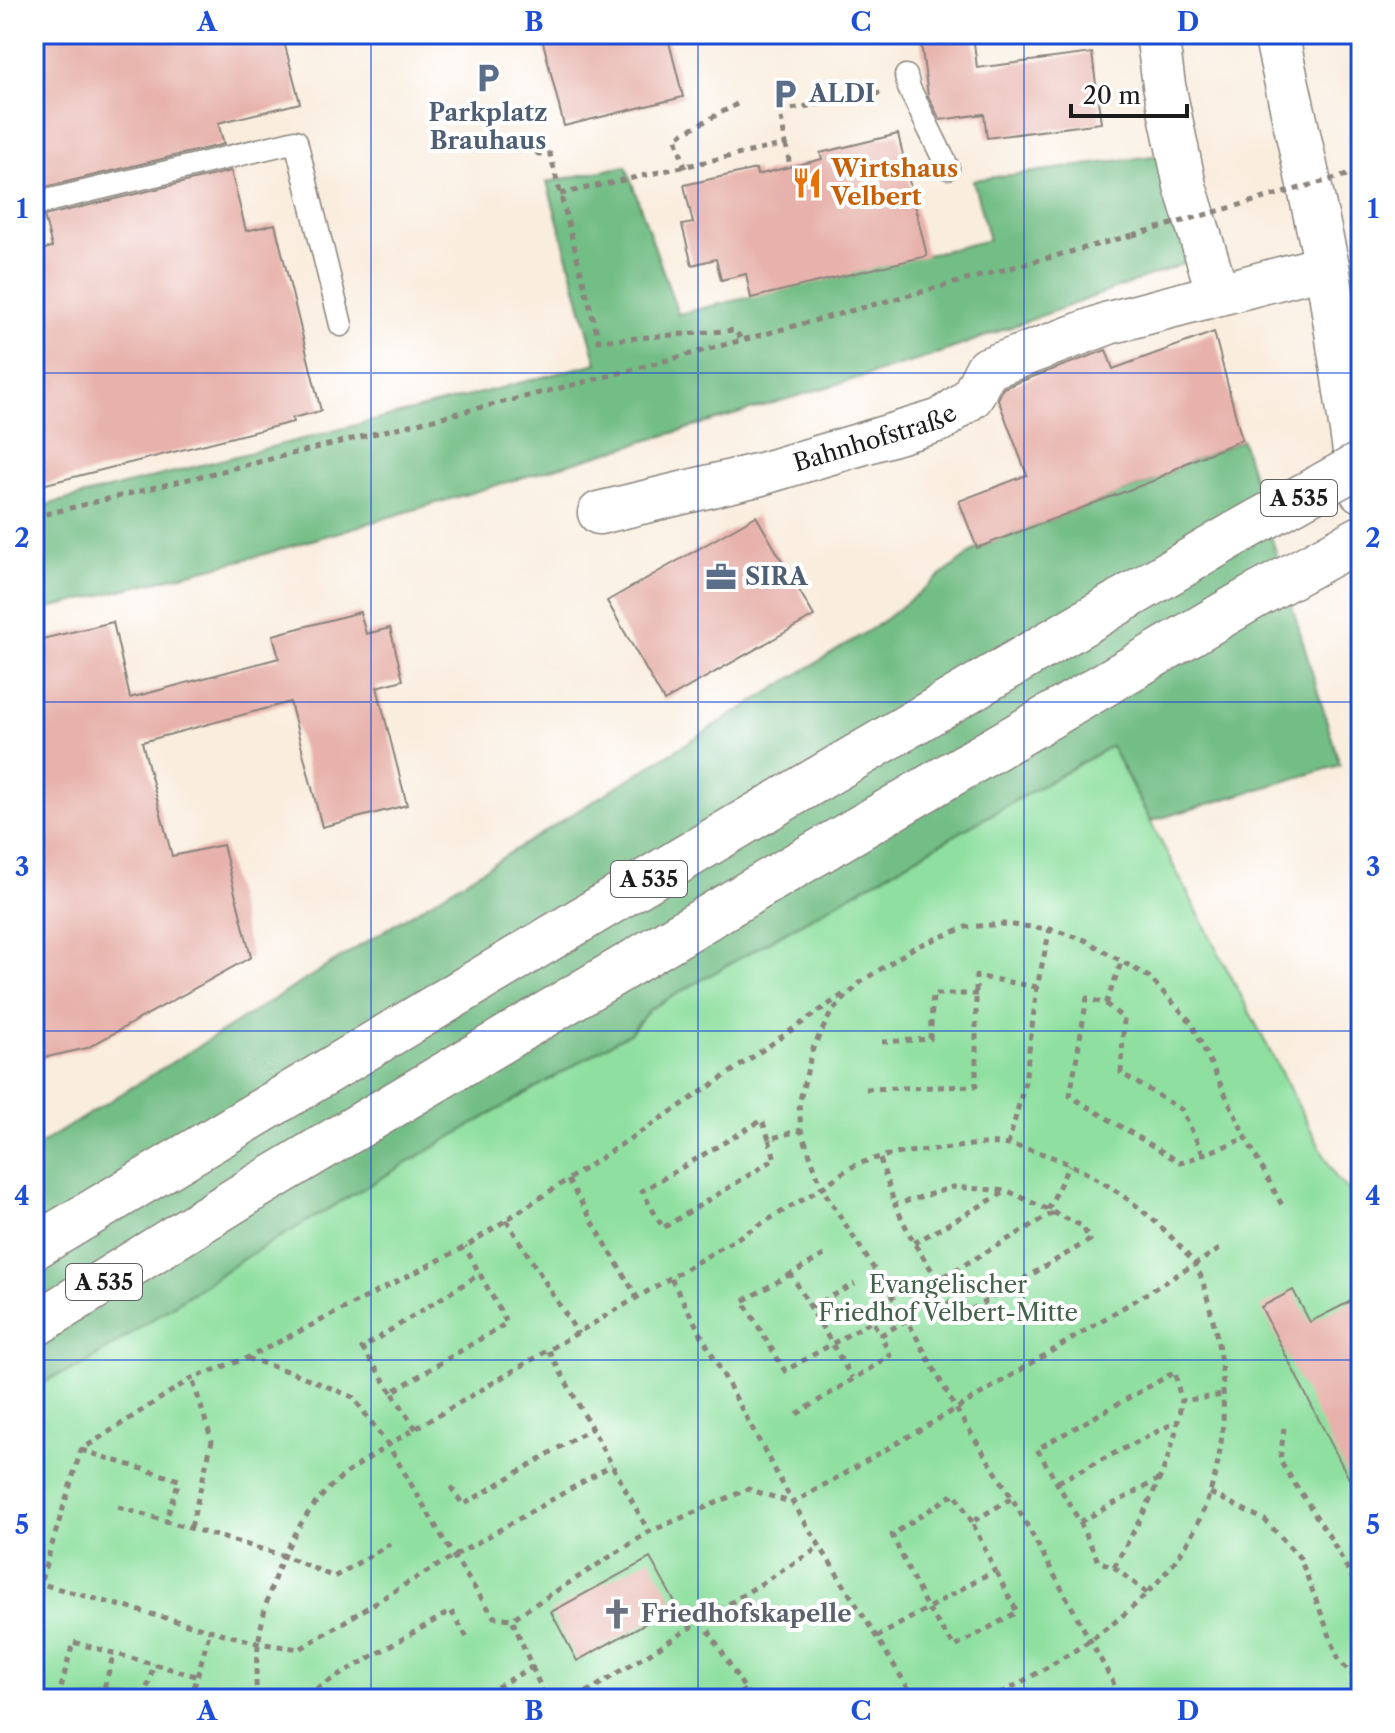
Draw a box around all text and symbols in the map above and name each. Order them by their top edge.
text: A [196,6,218,38]
text: B [524,6,544,38]
text: C [851,6,871,38]
text: D [1177,6,1199,38]
parking icon: Parkplatz Brauhaus [471,61,505,95]
scale bar [1071,68,1187,118]
parking icon: ALDI [768,77,802,111]
place label: ALDI [808,79,875,108]
text: 20 m [1083,81,1141,110]
place label: Parkplatz Brauhaus [428,98,548,155]
place label: Wirtshaus Velbert [830,154,958,211]
restaurant icon: Wirtshaus Velbert [790,166,824,200]
text: 1 [16,193,28,225]
text: 1 [1367,193,1379,225]
street label: Bahnhofstraße [790,398,962,477]
road number: A 535 [1261,480,1337,516]
text: 2 [14,522,30,554]
text: 2 [1365,522,1381,554]
office icon: SIRA [704,560,738,594]
place label: SIRA [745,562,809,591]
text: 3 [15,851,29,883]
text: 3 [1366,851,1380,883]
road number: A 535 [611,861,687,897]
text: 4 [14,1180,30,1212]
text: 4 [1365,1180,1381,1212]
road number: A 535 [66,1264,142,1300]
park label: Evangelischer Friedhof Velbert-Mitte [818,1270,1078,1327]
text: 5 [15,1509,29,1541]
text: 5 [1366,1509,1380,1541]
church icon: Friedhofskapelle [600,1597,634,1631]
place label: Friedhofskapelle [641,1599,852,1628]
text: A [196,1695,218,1727]
text: B [524,1695,544,1727]
text: C [851,1695,871,1727]
text: D [1177,1695,1199,1727]

